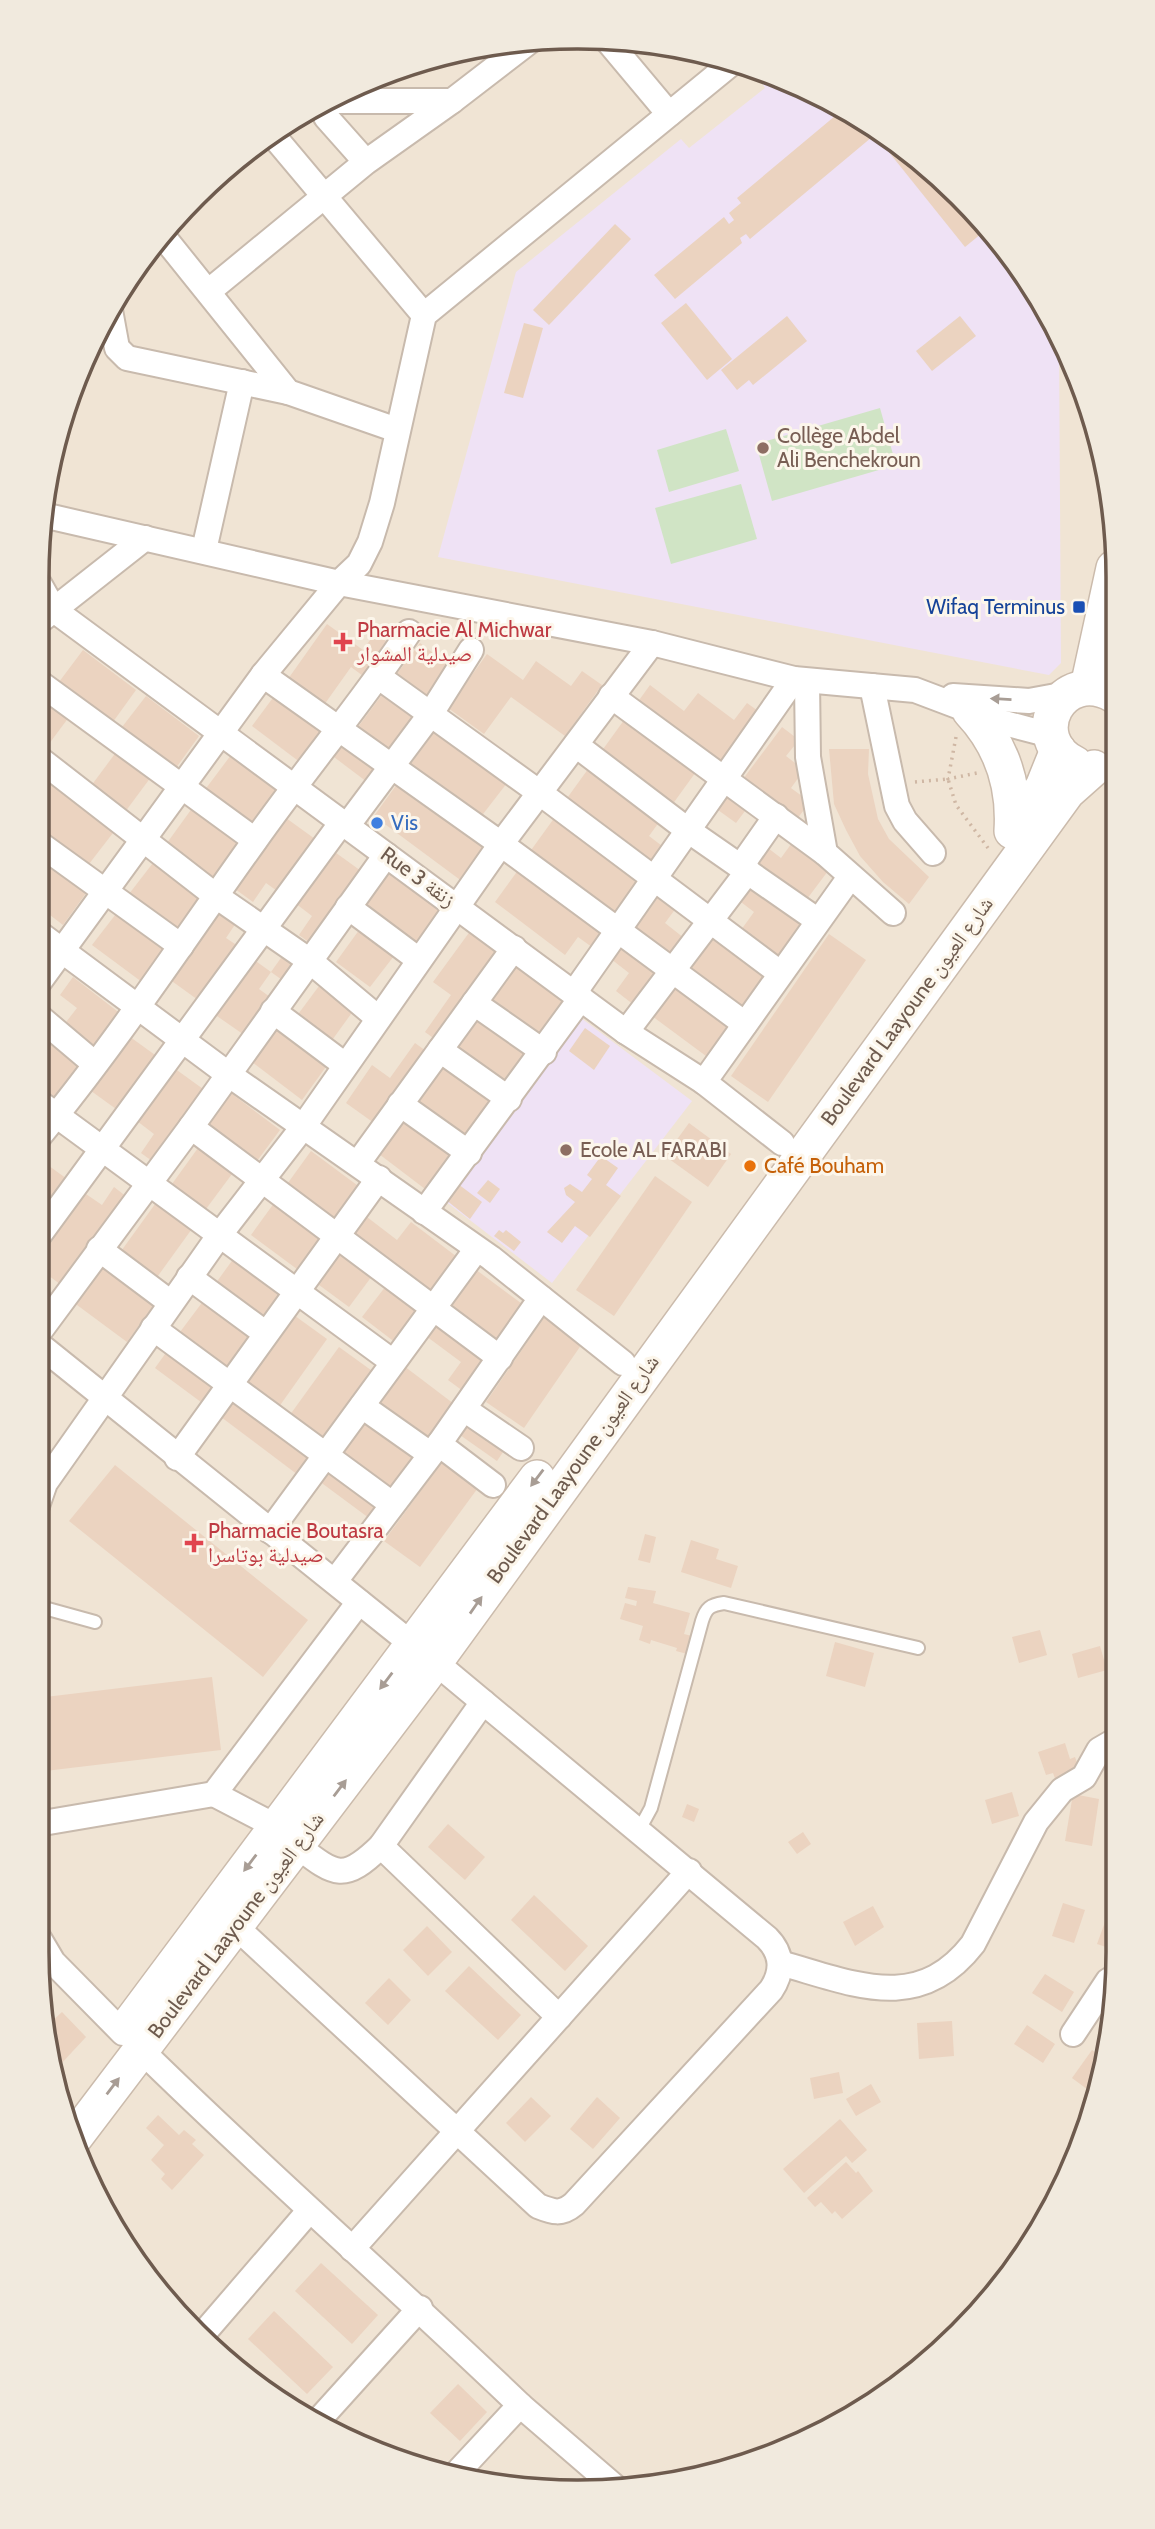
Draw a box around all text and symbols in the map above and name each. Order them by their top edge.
place label: Collège Abdel Ali Benchekroun [777,423,921,472]
marker: Collège Abdel Ali Benchekroun [755,440,771,456]
place label: Wifaq Terminus [926,594,1065,619]
marker: Wifaq Terminus [1071,599,1087,615]
place label: Pharmacie Al Michwar صيدلية المشوار [356,617,552,666]
marker: Pharmacie Al Michwar صيدلية المشوار [335,634,351,650]
one-way arrow [990,693,1012,704]
place label: Vis [391,810,418,835]
marker: Vis [369,815,385,831]
street label: Rue 3 زنقة [376,841,461,912]
street label: Boulevard Laayoune شارع العيون [815,891,999,1131]
place label: Ecole AL FARABI [580,1137,727,1162]
marker: Ecole AL FARABI [558,1142,574,1158]
place label: Café Bouham [764,1153,884,1178]
marker: Café Bouham [742,1158,758,1174]
street label: Boulevard Laayoune شارع العيون [481,1349,665,1589]
one-way arrow [529,1469,544,1487]
place label: Pharmacie Boutasra صيدلية بوتاسرا [208,1518,383,1567]
marker: Pharmacie Boutasra صيدلية بوتاسرا [186,1535,202,1551]
one-way arrow [468,1596,482,1614]
one-way arrow [380,1672,394,1690]
one-way arrow [332,1779,346,1797]
street label: Boulevard Laayoune شارع العيون [142,1807,330,2043]
one-way arrow [244,1854,258,1872]
one-way arrow [106,2077,120,2095]

